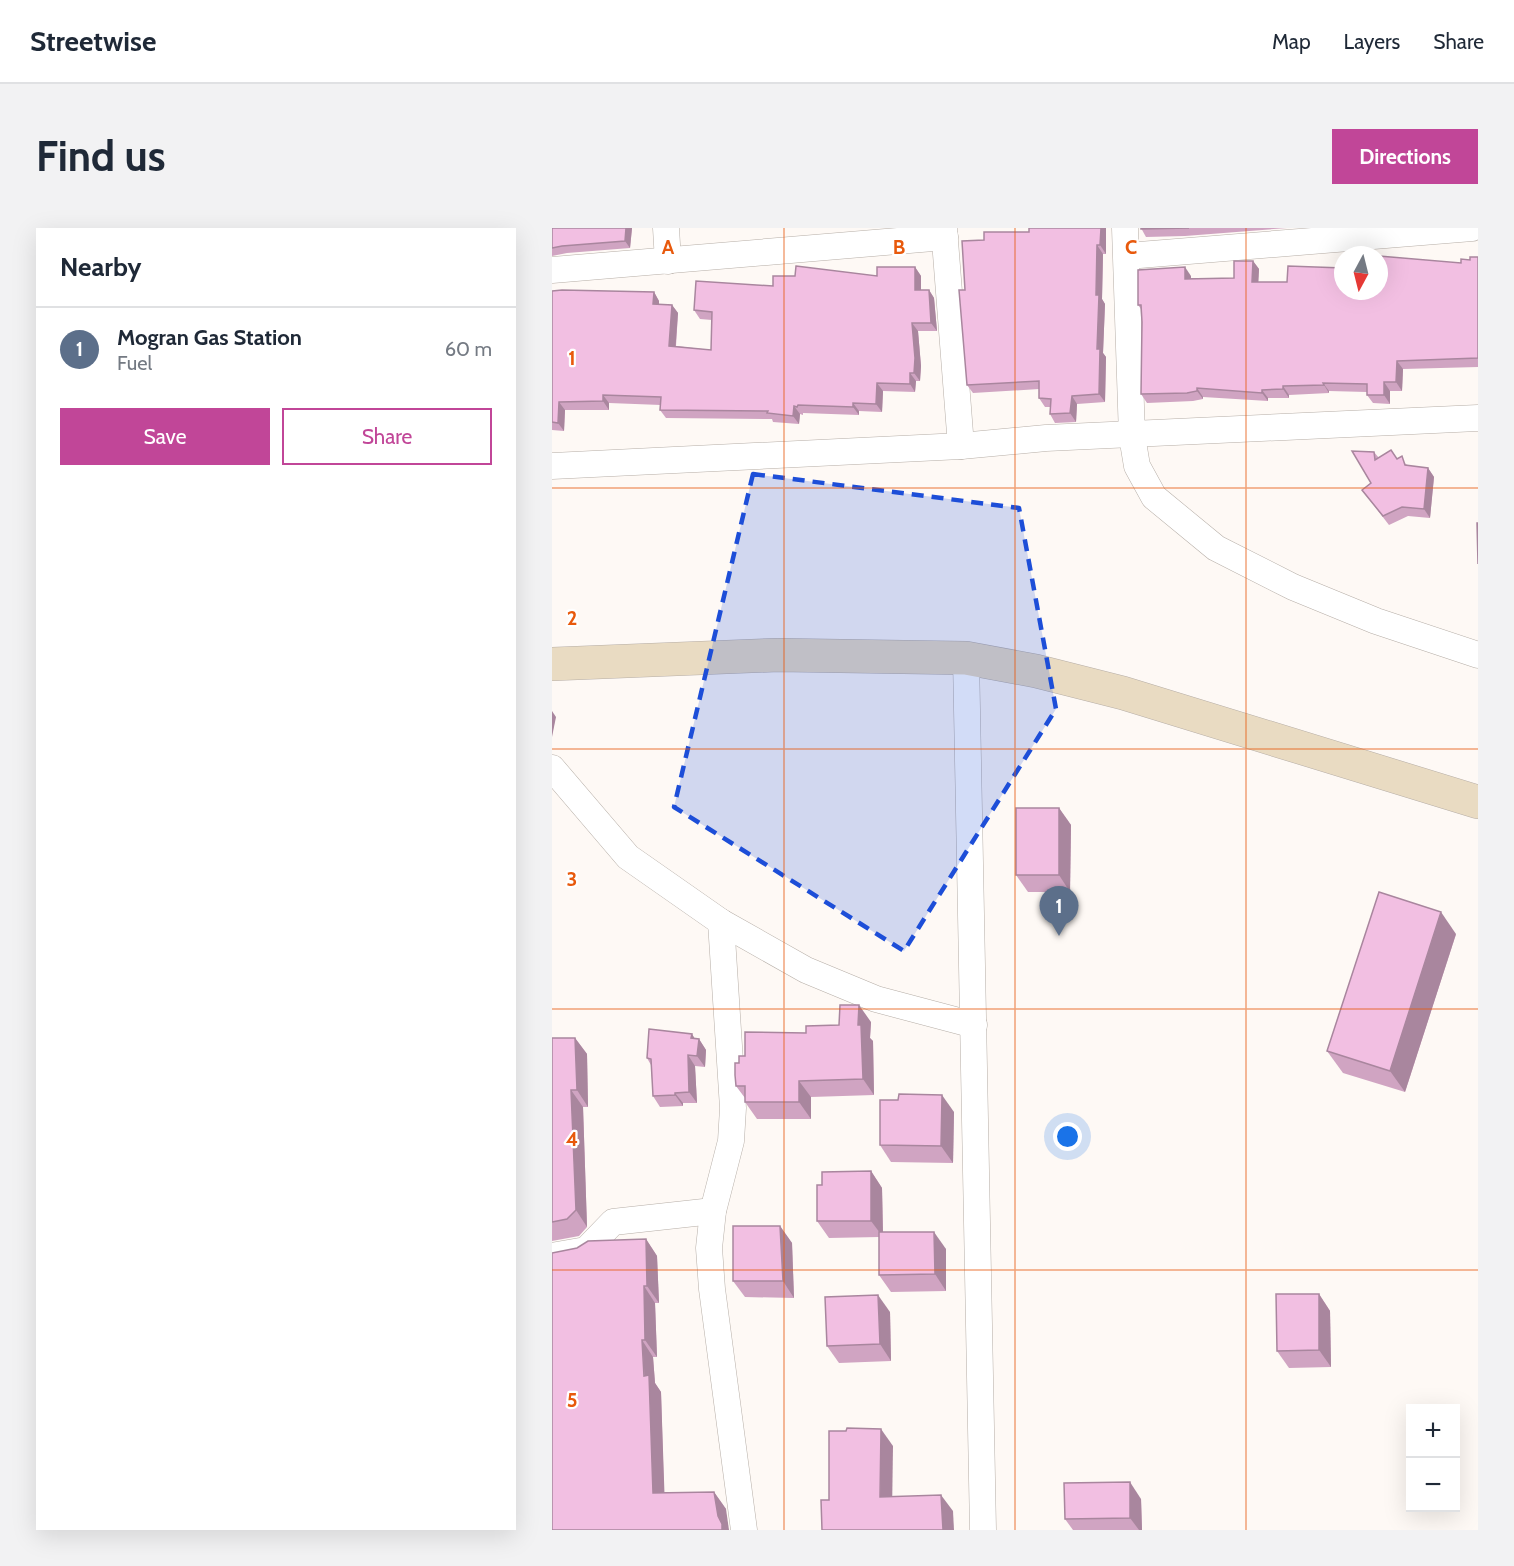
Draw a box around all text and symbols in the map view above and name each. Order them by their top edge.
text: Streetwise [30,24,156,58]
text: Map [1272,29,1311,54]
text: Layers [1344,29,1400,54]
text: Share [1433,29,1484,54]
button: Directions [1332,129,1478,184]
text: Find us [36,130,165,182]
text: A [662,235,675,259]
text: B [893,235,905,259]
text: C [1125,235,1137,259]
north arrow [1334,246,1388,300]
text: Nearby [60,251,141,283]
text: Mogran Gas Station [117,324,302,351]
text: 1 [76,337,83,361]
text: 60 m [445,337,492,361]
text: 1 [568,346,576,370]
text: Fuel [117,351,152,375]
button: Save [60,408,270,465]
button: Share [282,408,492,465]
text: 2 [567,606,577,630]
text: 3 [567,867,577,891]
pin: 1 [1040,886,1078,936]
your location [1053,1122,1082,1151]
text: 4 [566,1127,578,1151]
text: 5 [567,1388,577,1412]
map controls [1406,1404,1460,1512]
button: + [1406,1404,1460,1458]
button: − [1406,1458,1460,1512]

